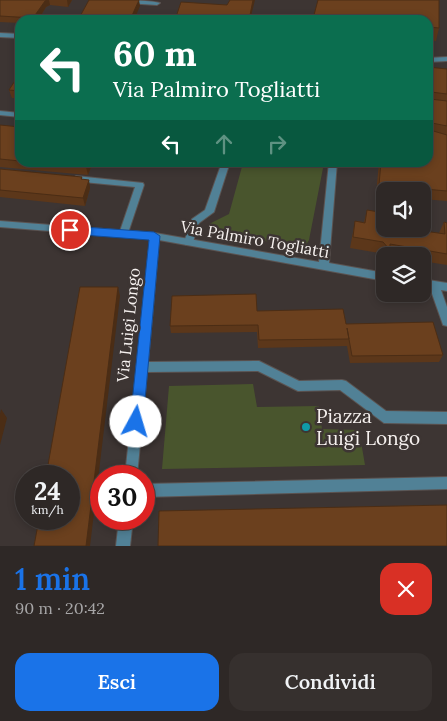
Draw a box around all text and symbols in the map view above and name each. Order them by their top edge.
text: 60 m [113,31,197,76]
icon: left [30,35,95,100]
text: Via Palmiro Togliatti [113,75,320,103]
icon: left [157,130,185,158]
icon: ahead [210,130,238,158]
icon: right [263,130,291,158]
map controls [376,182,431,302]
button: sound [376,182,431,237]
pin [49,209,91,251]
icon: arrive [56,216,84,244]
street label: Via Palmiro Togliatti [178,216,331,262]
button: layers [376,247,431,302]
street label: Via Luigi Longo [112,267,144,384]
position arrow [109,395,161,447]
place label: Piazza Luigi Longo [316,404,420,450]
marker: Piazza Luigi Longo [300,421,312,433]
speed limit sign: 30 [90,465,155,530]
text: 24 [34,475,61,507]
text: km/h [31,502,64,517]
text: 1 min [15,560,90,598]
button: close [380,563,432,615]
text: 90 m · 20:42 [15,598,105,618]
button: Esci [15,653,219,711]
button: Condividi [229,653,432,711]

